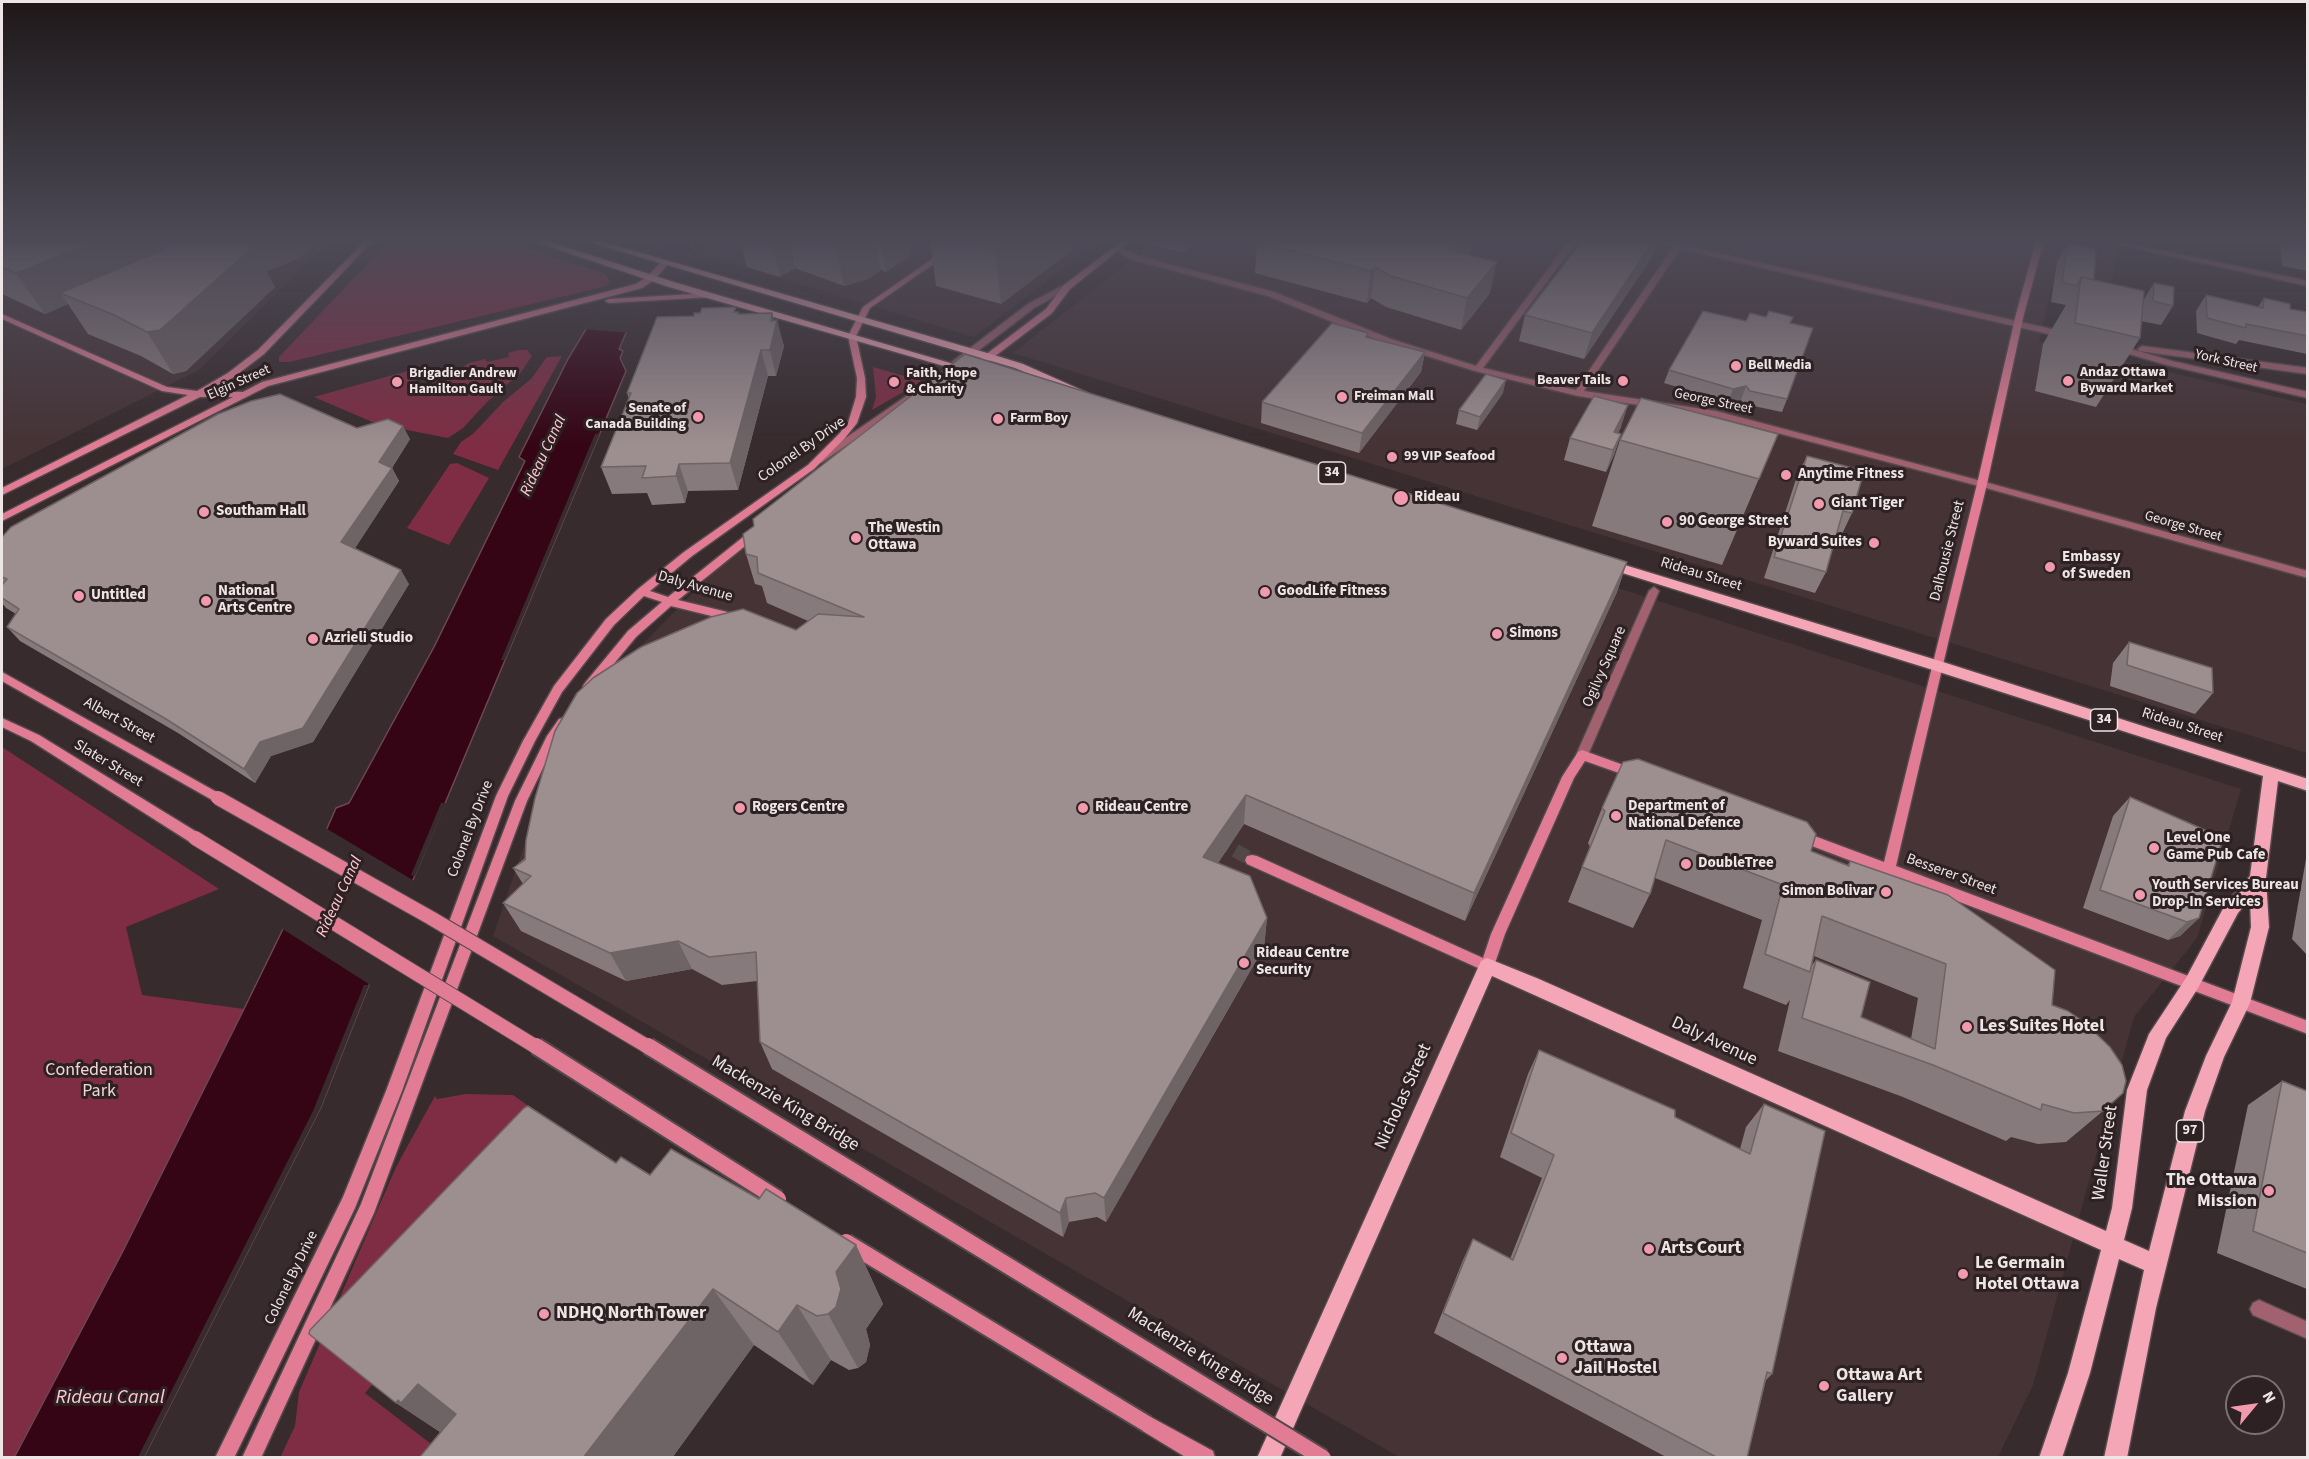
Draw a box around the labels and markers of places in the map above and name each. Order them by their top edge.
place label: Bell Media [1748,358,1812,374]
marker: Bell Media [1729,359,1743,373]
place label: Andaz Ottawa Byward Market [2080,365,2173,398]
place label: Brigadier Andrew Hamilton Gault [409,366,517,398]
place label: Faith, Hope & Charity [906,366,977,398]
place label: Beaver Tails [1537,373,1611,389]
marker: Beaver Tails [1616,374,1630,388]
marker: Andaz Ottawa Byward Market [2061,374,2075,388]
marker: Brigadier Andrew Hamilton Gault [390,375,404,389]
marker: Faith, Hope & Charity [887,375,901,389]
place label: Freiman Mall [1354,389,1434,405]
marker: Freiman Mall [1335,390,1349,404]
place label: Senate of Canada Building [585,401,686,434]
marker: Senate of Canada Building [691,410,705,424]
place label: Farm Boy [1010,411,1068,427]
marker: Farm Boy [991,412,1005,426]
place label: 99 VIP Seafood [1404,449,1495,465]
marker: 99 VIP Seafood [1385,450,1399,464]
place label: Anytime Fitness [1798,466,1904,484]
marker: Anytime Fitness [1779,468,1793,482]
marker: Rideau [1392,489,1410,507]
place label: Rideau [1414,489,1460,507]
place label: Giant Tiger [1831,495,1904,513]
marker: Giant Tiger [1812,497,1826,511]
place label: Southam Hall [216,503,306,521]
marker: Southam Hall [197,505,211,519]
place label: 90 George Street [1679,513,1788,531]
marker: 90 George Street [1660,515,1674,529]
place label: The Westin Ottawa [868,520,940,555]
marker: The Westin Ottawa [849,531,863,545]
place label: Byward Suites [1768,534,1862,552]
marker: Byward Suites [1867,536,1881,550]
place label: Embassy of Sweden [2062,549,2131,584]
marker: Embassy of Sweden [2043,560,2057,574]
place label: National Arts Centre [218,583,292,618]
place label: GoodLife Fitness [1277,583,1387,601]
marker: GoodLife Fitness [1258,585,1272,599]
place label: Untitled [91,587,146,605]
marker: Untitled [72,589,86,603]
marker: National Arts Centre [199,594,213,608]
place label: Simons [1509,625,1558,643]
marker: Simons [1490,627,1504,641]
place label: Azrieli Studio [325,630,413,648]
marker: Azrieli Studio [306,632,320,646]
place label: Department of National Defence [1628,798,1741,833]
place label: Rogers Centre [752,799,845,817]
place label: Rideau Centre [1095,799,1188,817]
marker: Rogers Centre [733,801,747,815]
marker: Rideau Centre [1076,801,1090,815]
marker: Department of National Defence [1609,809,1623,823]
place label: Level One Game Pub Cafe [2166,830,2266,865]
marker: Level One Game Pub Cafe [2147,841,2161,855]
place label: DoubleTree [1698,855,1774,873]
marker: DoubleTree [1679,857,1693,871]
place label: Youth Services Bureau Drop-In Services [2152,877,2299,912]
place label: Simon Bolivar [1782,883,1874,901]
marker: Simon Bolivar [1879,885,1893,899]
marker: Youth Services Bureau Drop-In Services [2133,888,2147,902]
place label: Rideau Centre Security [1256,945,1349,980]
marker: Rideau Centre Security [1237,956,1251,970]
place label: Les Suites Hotel [1979,1016,2104,1038]
marker: Les Suites Hotel [1960,1020,1974,1034]
place label: The Ottawa Mission [2166,1170,2257,1212]
marker: The Ottawa Mission [2262,1184,2276,1198]
place label: Arts Court [1661,1238,1742,1260]
marker: Arts Court [1642,1242,1656,1256]
place label: Le Germain Hotel Ottawa [1975,1253,2079,1296]
marker: Le Germain Hotel Ottawa [1956,1267,1970,1281]
place label: NDHQ North Tower [556,1303,706,1325]
marker: NDHQ North Tower [537,1307,551,1321]
place label: Ottawa Jail Hostel [1574,1337,1657,1380]
marker: Ottawa Jail Hostel [1555,1351,1569,1365]
place label: Ottawa Art Gallery [1836,1365,1922,1408]
marker: Ottawa Art Gallery [1817,1379,1831,1393]

